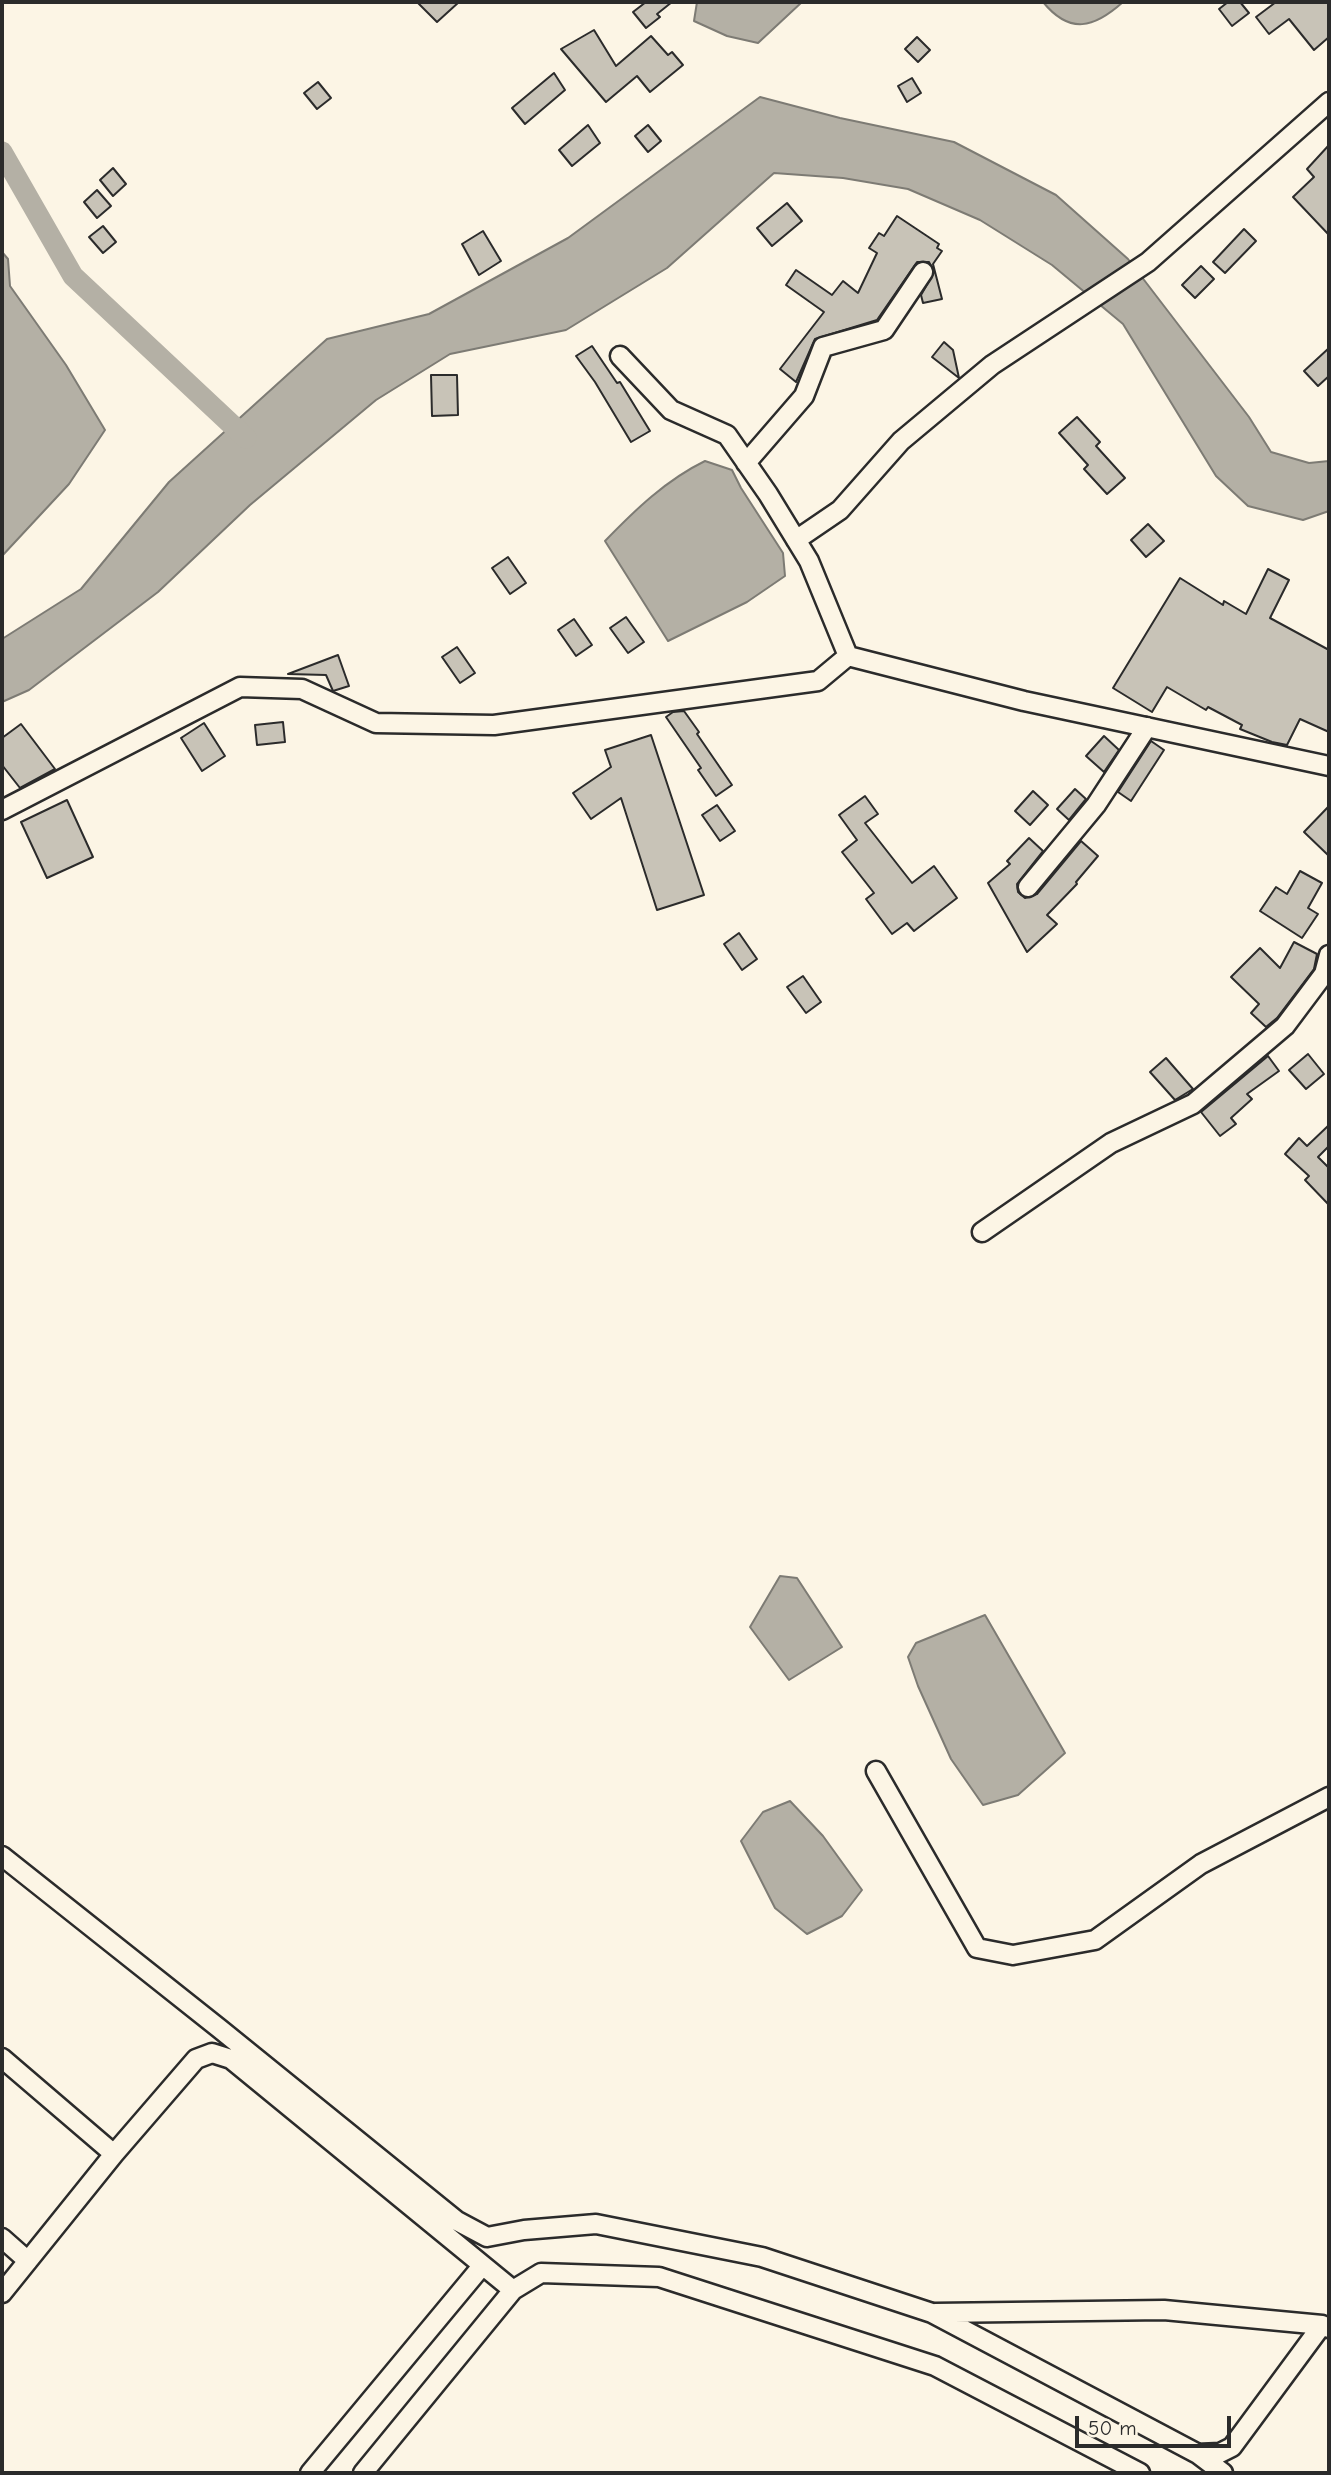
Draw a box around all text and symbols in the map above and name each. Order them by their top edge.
scale bar [1079,2402,1235,2446]
text: 50 m [1088,2416,1137,2440]

